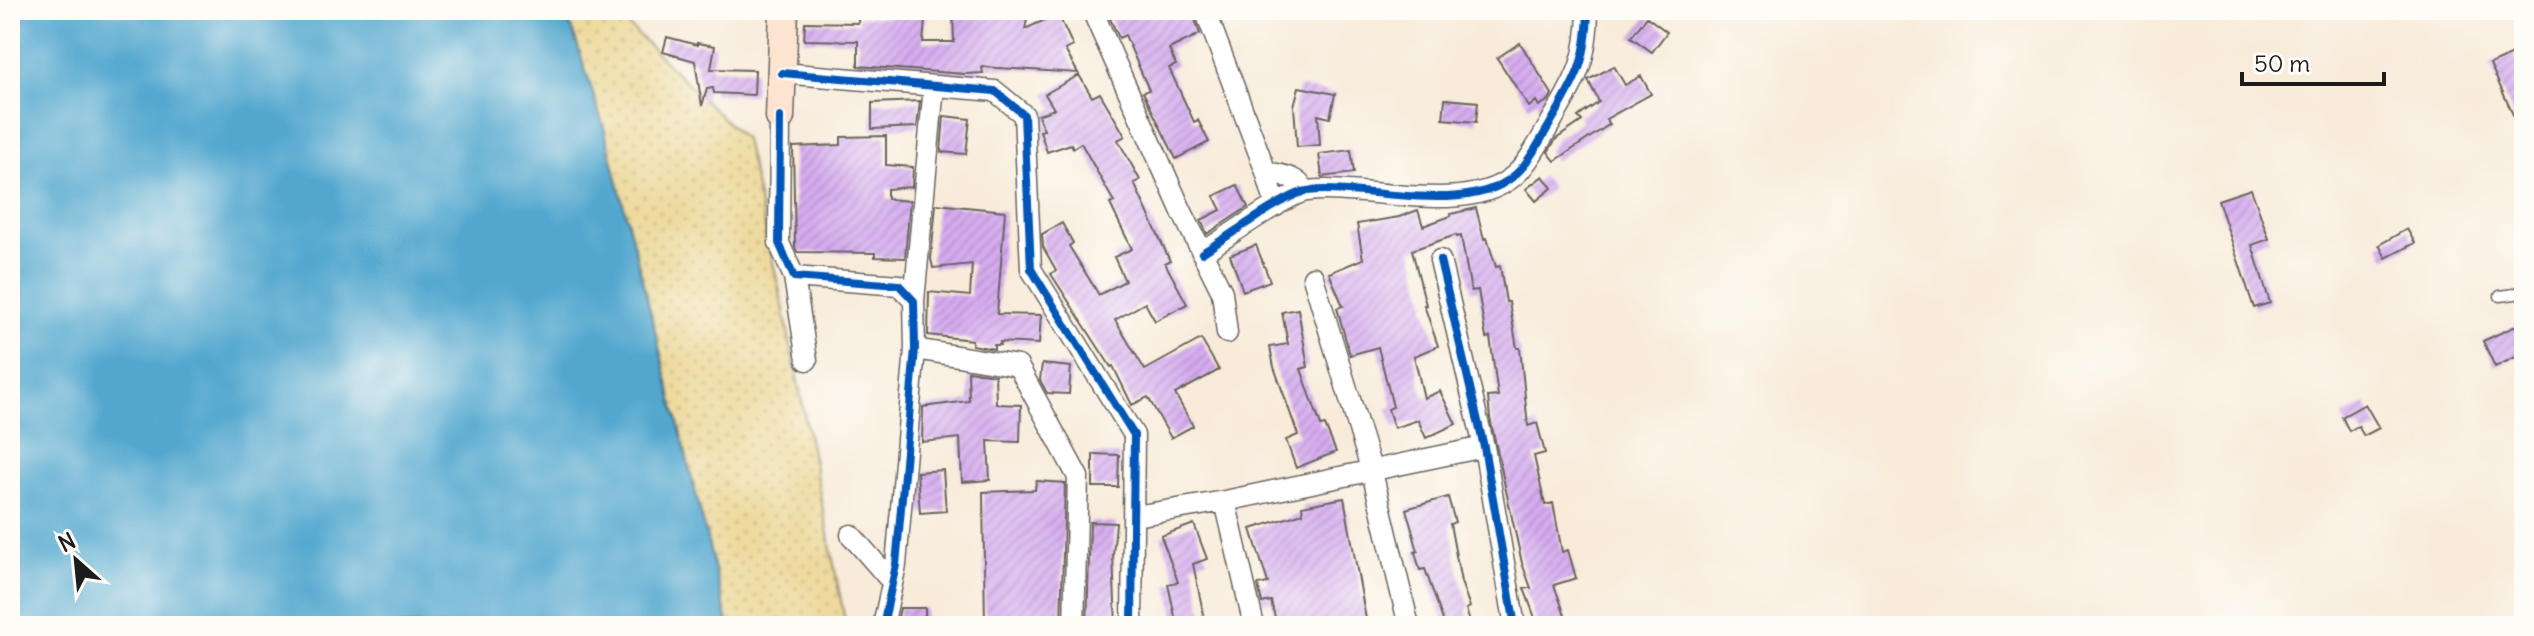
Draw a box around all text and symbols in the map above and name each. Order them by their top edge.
scale bar [2242,36,2384,86]
text: 50 m [2254,48,2310,78]
north arrow [36,520,116,600]
text: N [54,526,80,558]

